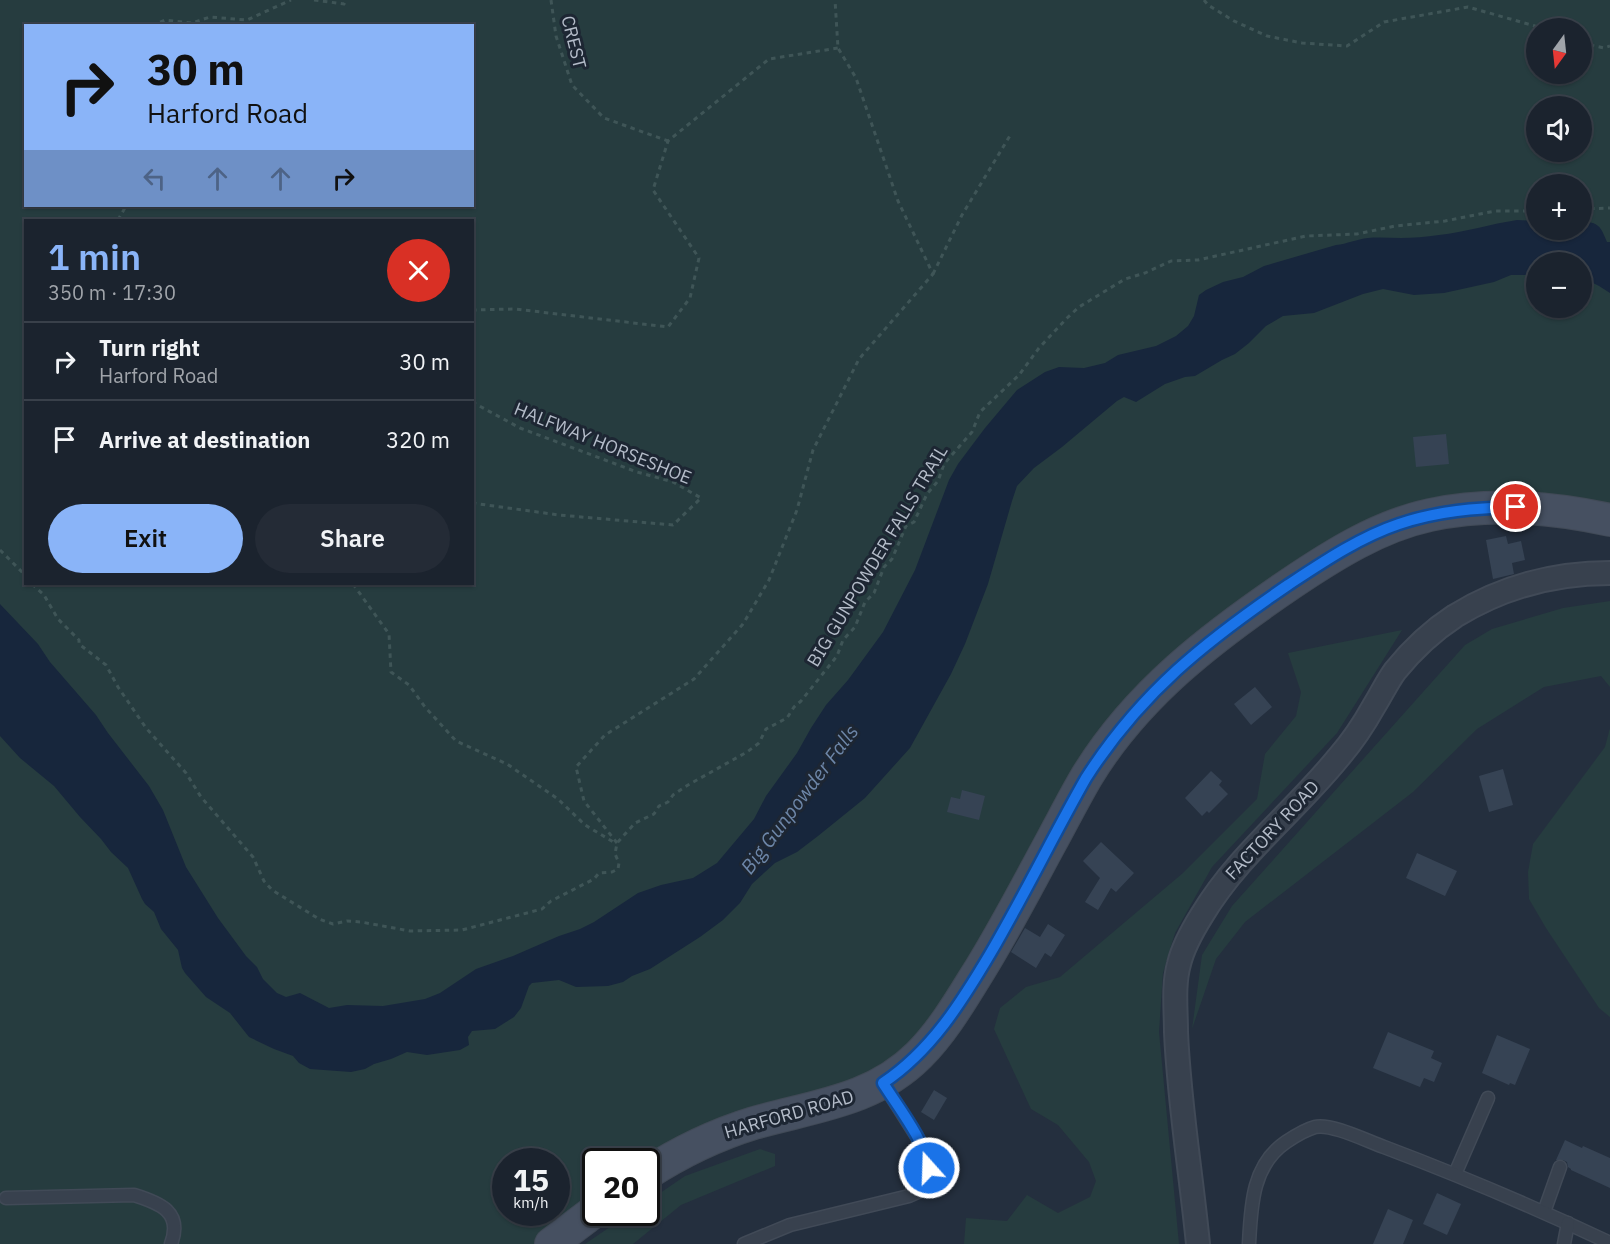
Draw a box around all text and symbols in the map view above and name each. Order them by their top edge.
street label: CREST [556,13,592,71]
north arrow [1526,18,1592,84]
map controls [1526,18,1592,318]
text: 30 m [147,42,245,97]
icon: right [48,48,126,126]
text: Harford Road [147,95,308,130]
button: sound [1526,96,1592,162]
icon: left [138,162,171,195]
icon: ahead [201,162,234,195]
icon: ahead [264,162,297,195]
icon: right [327,162,360,195]
button: + [1526,174,1592,240]
text: 1 min [48,233,141,280]
button: close [387,239,450,302]
button: − [1526,252,1592,318]
text: 350 m · 17:30 [48,279,176,306]
text: Turn right [99,333,200,362]
icon: right [48,345,81,378]
text: 30 m [399,347,450,376]
text: Harford Road [99,362,218,389]
street label: HALFWAY HORSESHOE [511,397,695,489]
icon: arrive [48,423,81,456]
text: Arrive at destination [99,425,310,454]
text: 320 m [386,425,450,454]
street label: BIG GUNPOWDER FALLS TRAIL [802,441,952,671]
pin [1490,481,1541,532]
icon: arrive [1499,490,1532,523]
button: Exit [48,504,243,573]
button: Share [255,504,450,573]
water label: Big Gunpowder Falls [734,719,864,879]
street label: FACTORY ROAD [1220,775,1324,885]
street label: HARFORD ROAD [722,1085,856,1143]
position arrow [897,1136,961,1200]
speed limit sign: 20 [582,1148,660,1226]
text: 15 [513,1160,549,1199]
text: km/h [513,1193,549,1212]

